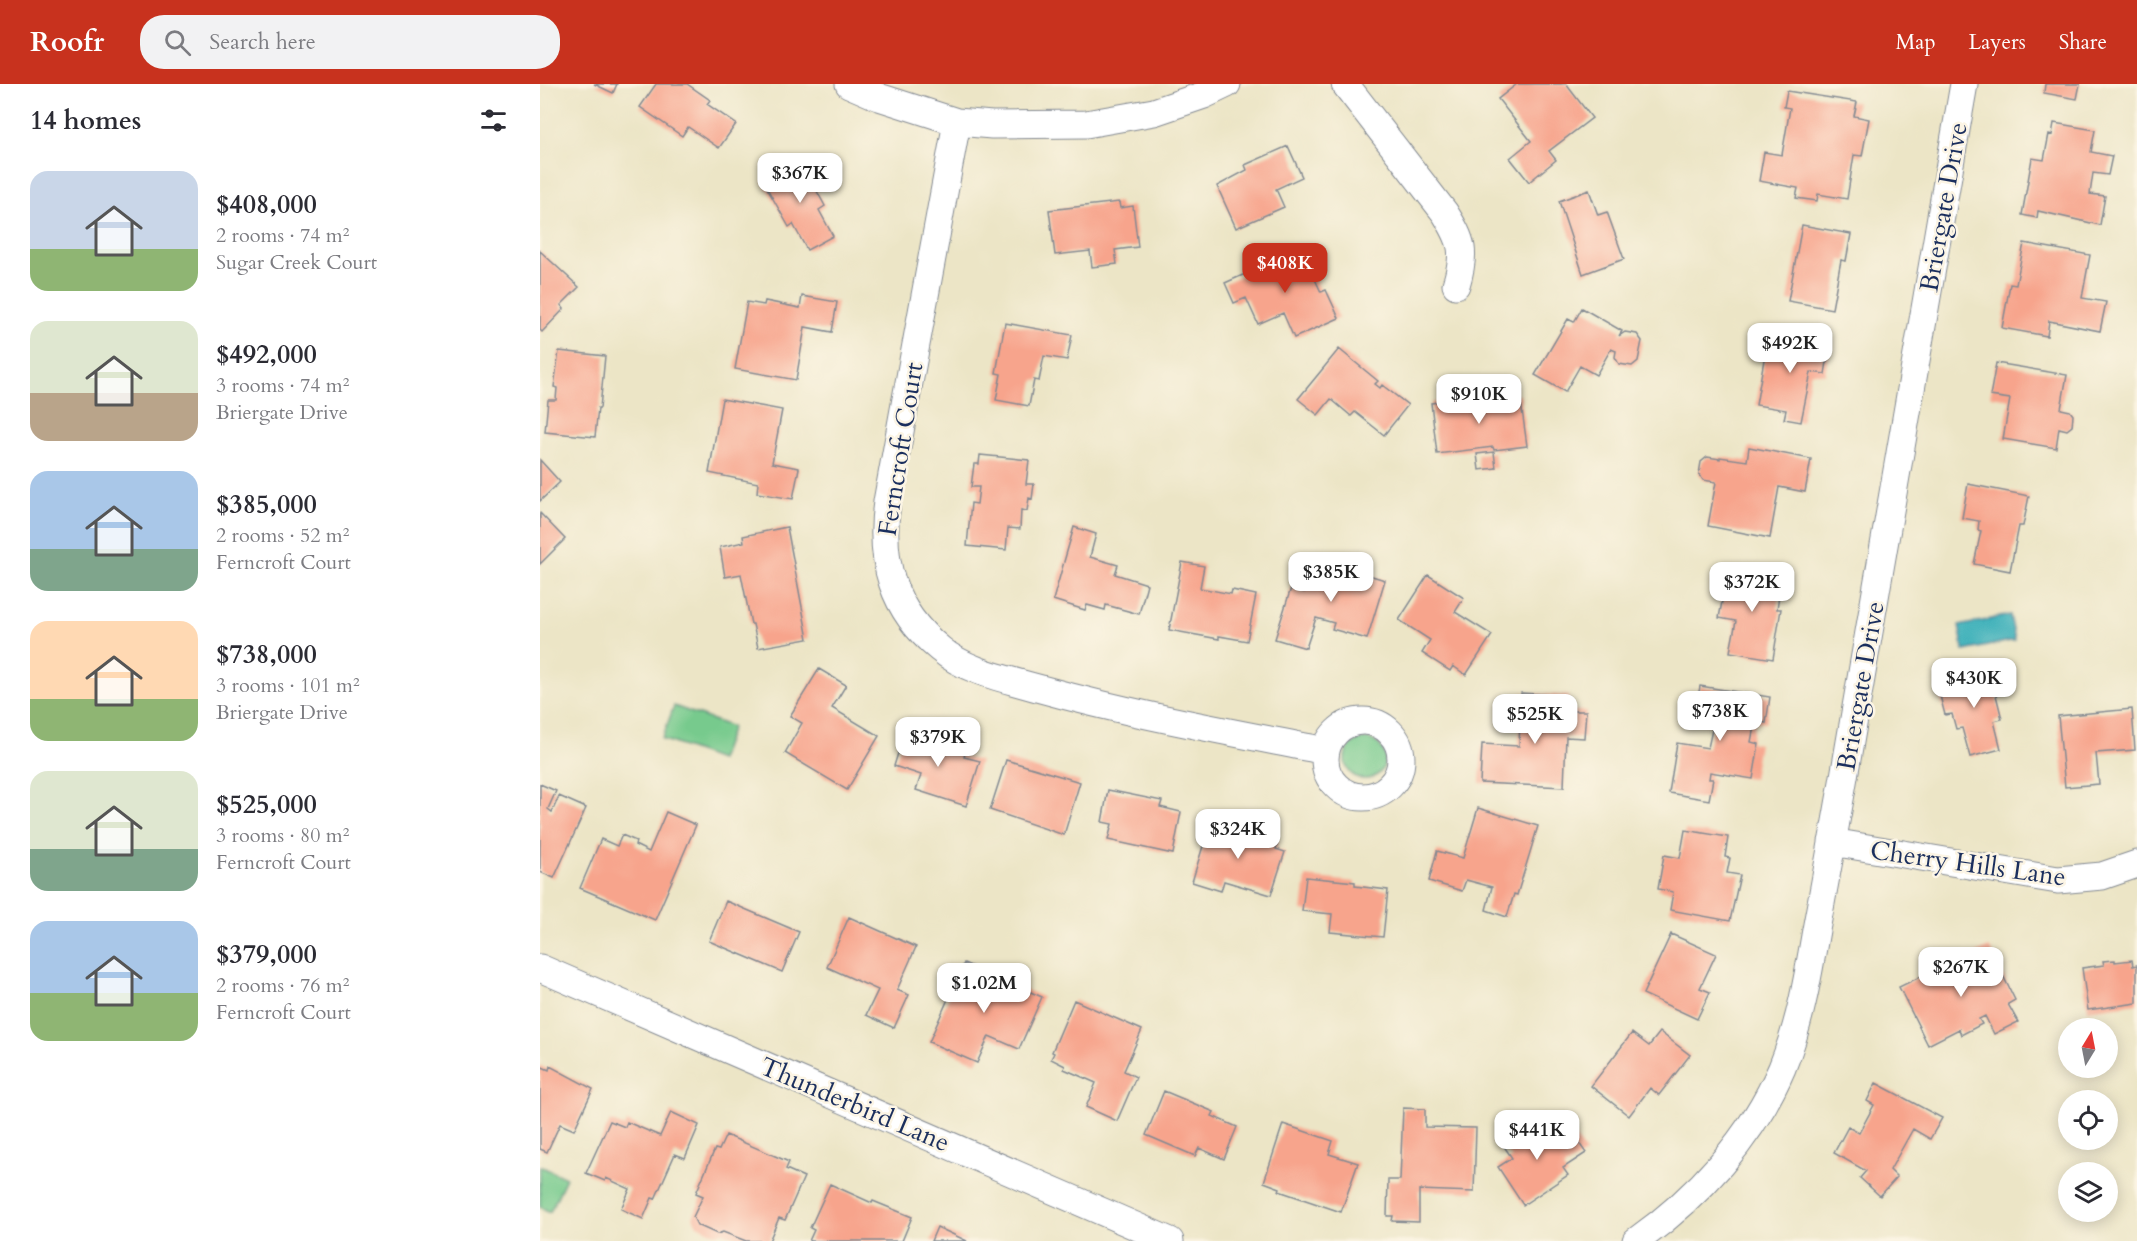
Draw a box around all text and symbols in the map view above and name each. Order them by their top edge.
search box [140,15,560,69]
text: Roofr [30,23,104,61]
icon: search [161,26,194,59]
text: Search here [209,27,316,57]
text: Map [1896,28,1936,57]
text: Layers [1969,28,2026,57]
text: Share [2059,28,2107,57]
text: 14 homes [30,103,141,138]
icon: filters [477,104,510,137]
street label: Briergate Drive [1911,120,1976,295]
pin: $367K [758,153,842,204]
text: $367K [771,159,829,186]
text: $408,000 [216,187,317,222]
icon: home [78,195,150,267]
text: 2 rooms · 74 m² [216,222,349,249]
pin: $408K [1243,243,1327,294]
text: Sugar Creek Court [216,249,377,276]
text: $408K [1256,249,1314,276]
pin: $492K [1748,323,1832,374]
text: $492K [1761,329,1819,356]
text: $492,000 [216,337,317,372]
icon: home [78,345,150,417]
street label: Ferncroft Court [869,360,931,538]
text: 3 rooms · 74 m² [216,372,349,399]
pin: $910K [1437,374,1521,425]
text: $910K [1450,380,1508,407]
text: Briergate Drive [216,399,348,426]
text: $385,000 [216,487,317,522]
icon: home [78,495,150,567]
text: 2 rooms · 52 m² [216,522,349,549]
text: Ferncroft Court [216,549,351,576]
pin: $385K [1289,552,1373,603]
text: $385K [1302,558,1360,585]
pin: $372K [1710,562,1794,613]
text: $372K [1723,568,1781,595]
street label: Briergate Drive [1828,599,1893,774]
text: $738,000 [216,637,317,672]
icon: home [78,645,150,717]
pin: $430K [1932,658,2016,709]
text: $430K [1945,664,2003,691]
text: 3 rooms · 101 m² [216,672,360,699]
pin: $738K [1678,691,1762,742]
pin: $525K [1493,694,1577,745]
text: $738K [1691,697,1749,724]
text: Briergate Drive [216,699,348,726]
text: $525K [1506,700,1564,727]
pin: $379K [896,717,980,768]
text: $379K [909,723,967,750]
text: $525,000 [216,787,317,822]
icon: home [78,795,150,867]
pin: $324K [1196,809,1280,860]
text: $324K [1209,815,1267,842]
text: 3 rooms · 80 m² [216,822,349,849]
street label: Cherry Hills Lane [1868,832,2068,895]
text: Ferncroft Court [216,849,351,876]
text: $379,000 [216,937,317,972]
icon: home [78,945,150,1017]
pin: $267K [1919,947,2003,998]
text: $267K [1932,953,1990,980]
pin: $1.02M [935,963,1033,1014]
text: $1.02M [951,969,1017,996]
text: 2 rooms · 76 m² [216,972,349,999]
text: Ferncroft Court [216,999,351,1026]
north arrow [2058,1018,2118,1078]
map controls [2058,1018,2118,1222]
street label: Thunderbird Lane [755,1049,955,1160]
button: locate [2058,1090,2118,1150]
pin: $441K [1495,1110,1579,1161]
text: $441K [1508,1116,1566,1143]
button: layers [2058,1162,2118,1222]

